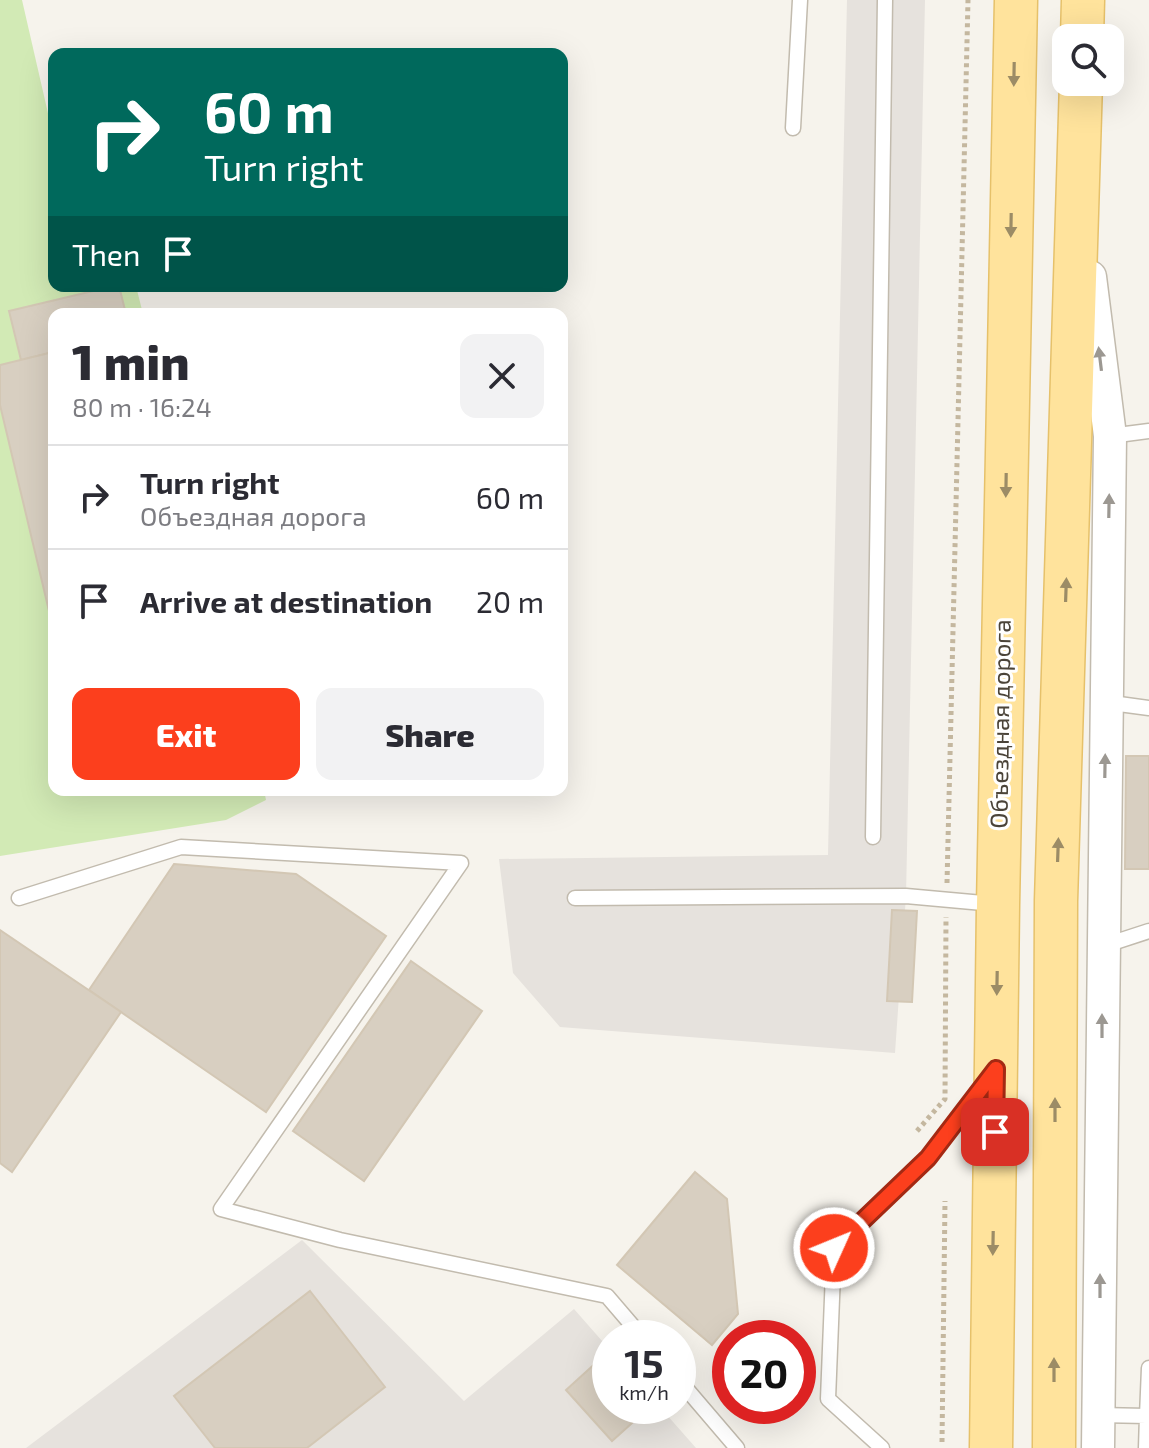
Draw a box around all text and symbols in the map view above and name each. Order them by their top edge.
map controls [1052,24,1124,96]
button: search [1052,24,1124,96]
one-way arrow [1007,62,1020,87]
text: 60 m [204,77,334,144]
icon: right [72,80,176,184]
text: Turn right [204,145,364,188]
one-way arrow [1004,213,1017,238]
icon: arrive [156,232,200,276]
text: Then [72,236,140,272]
text: 1 min [72,332,190,390]
button: close [460,334,544,418]
one-way arrow [1093,346,1106,371]
text: 80 m · 16:24 [72,391,212,422]
text: Turn right [140,464,280,500]
one-way arrow [999,473,1012,498]
icon: right [72,475,116,519]
text: 60 m [476,479,544,515]
one-way arrow [1103,493,1115,518]
text: Объездная дорога [140,500,367,531]
one-way arrow [1059,577,1072,602]
icon: arrive [72,579,116,623]
text: Arrive at destination [140,583,432,619]
text: 20 m [476,583,544,619]
street label: Объездная дорога [983,619,1016,829]
button: Exit [72,688,300,780]
button: Share [316,688,544,780]
one-way arrow [1099,753,1111,778]
one-way arrow [1051,837,1064,862]
one-way arrow [991,971,1003,996]
one-way arrow [1096,1013,1108,1038]
one-way arrow [1049,1097,1061,1122]
pin [961,1098,1029,1166]
icon: arrive [973,1110,1017,1154]
position arrow [792,1206,876,1290]
one-way arrow [987,1231,1000,1256]
one-way arrow [1094,1273,1106,1298]
speed limit sign: 20 [712,1320,816,1424]
text: 15 [624,1338,664,1386]
one-way arrow [1048,1357,1060,1382]
text: km/h [619,1380,669,1404]

